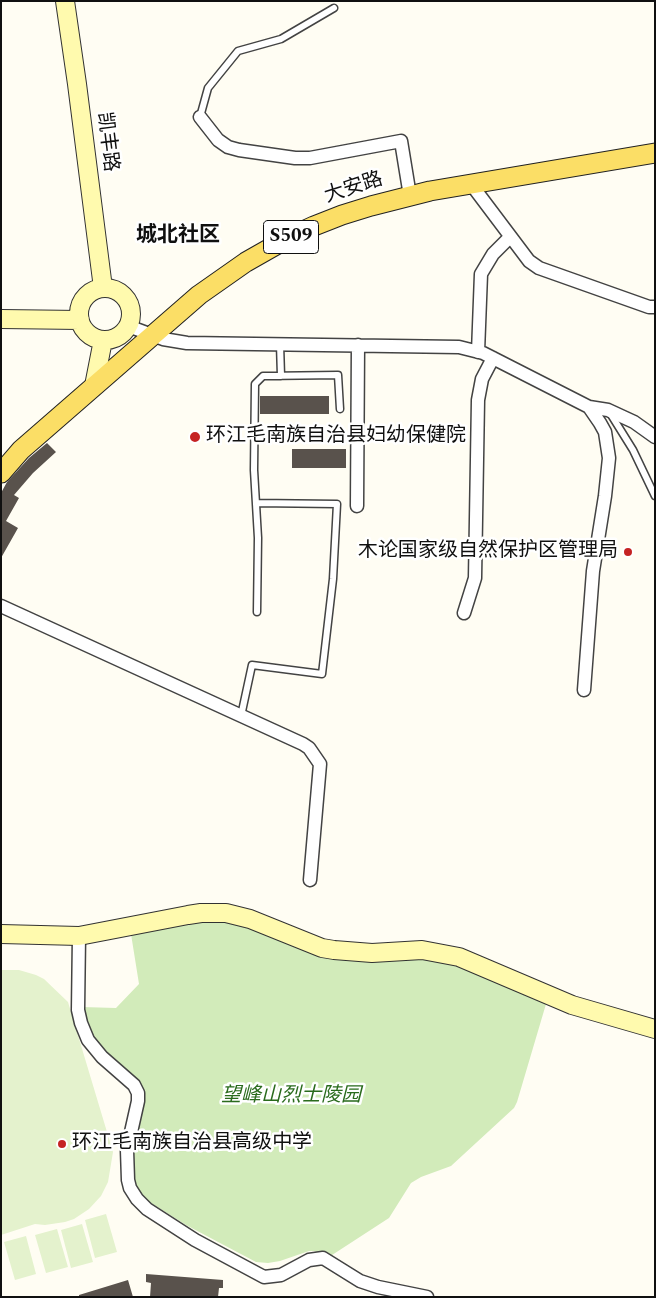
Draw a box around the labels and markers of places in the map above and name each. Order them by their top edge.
place label: 环江毛南族自治县妇幼保健院 [206,425,466,449]
marker: 环江毛南族自治县妇幼保健院 [188,430,202,444]
place label: 木论国家级自然保护区管理局 [358,540,618,564]
marker: 木论国家级自然保护区管理局 [622,546,634,558]
place label: 环江毛南族自治县高级中学 [72,1132,312,1156]
marker: 环江毛南族自治县高级中学 [56,1138,68,1150]

